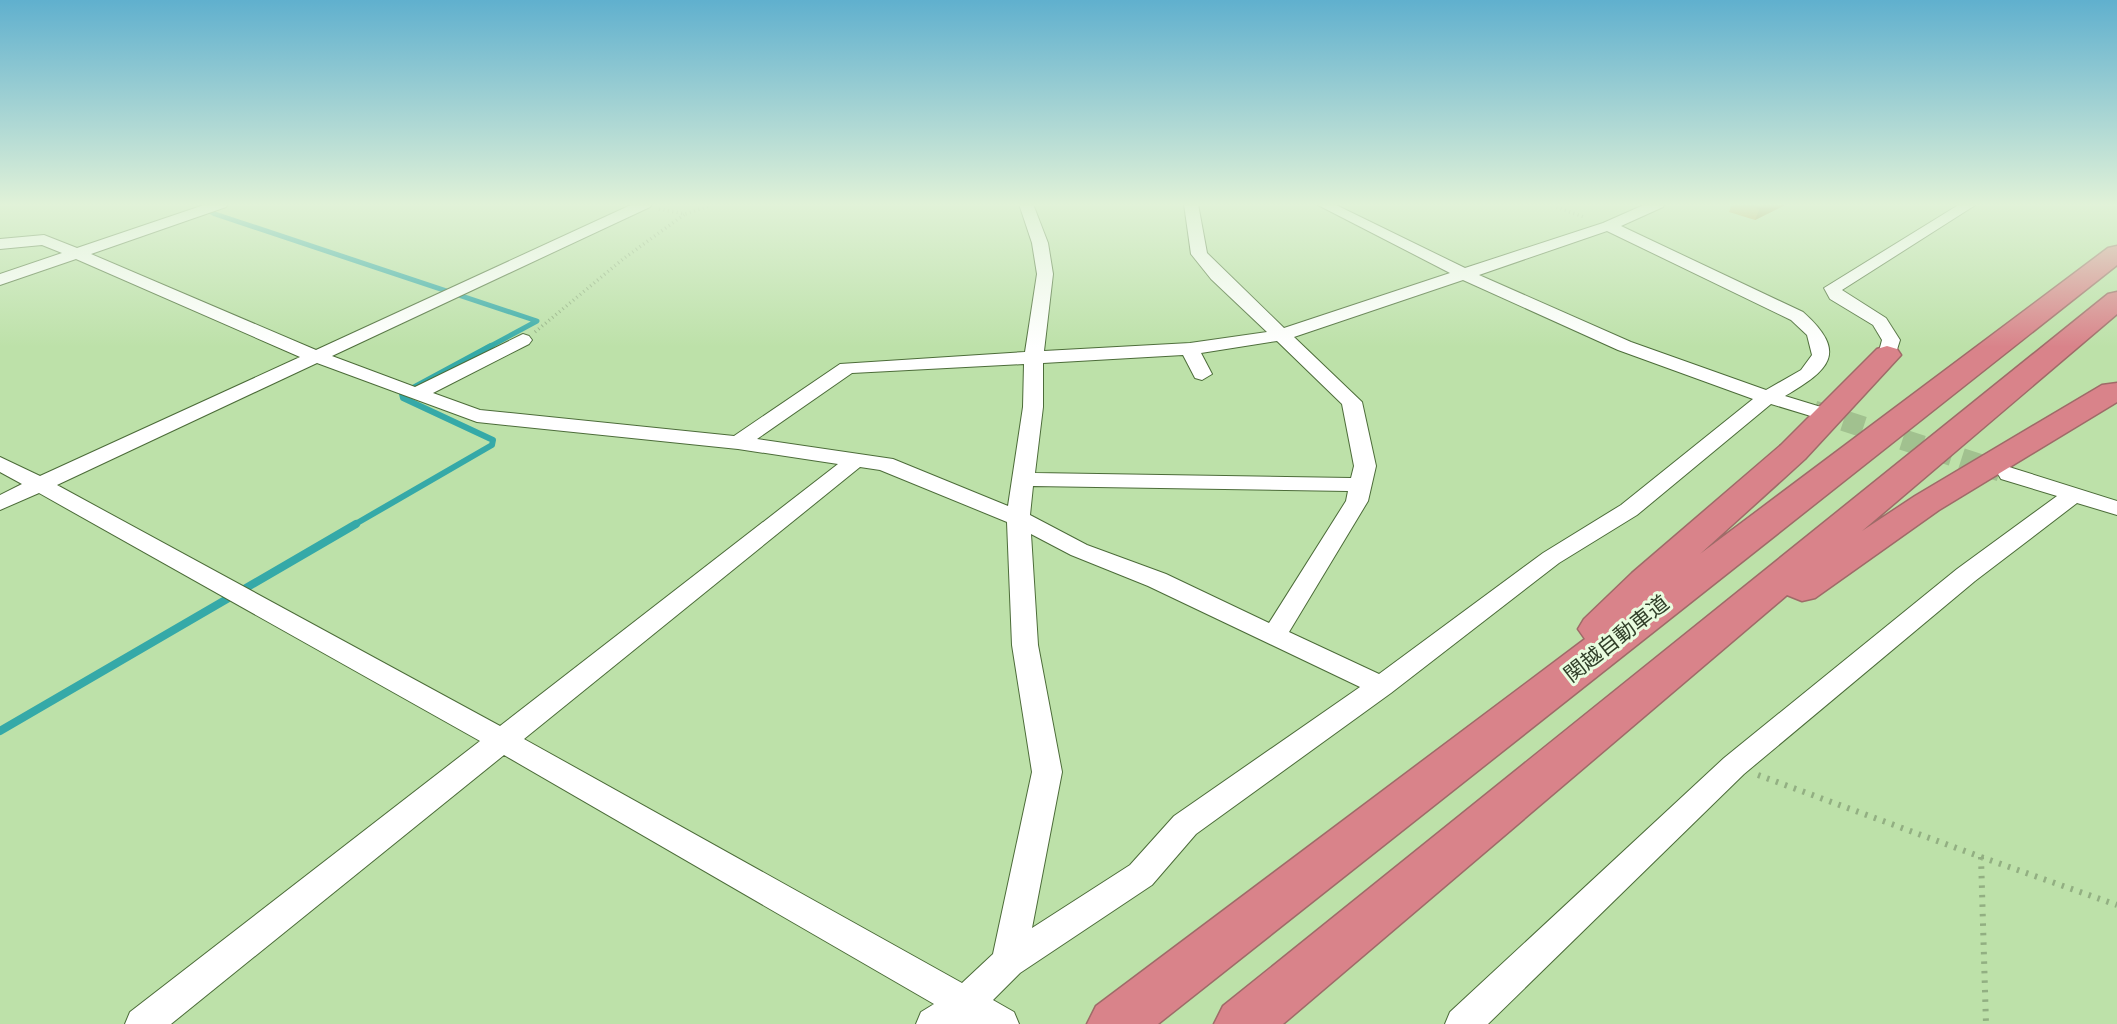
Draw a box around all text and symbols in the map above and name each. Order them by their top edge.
street label: 関越自動車道 [1559,590,1673,686]

